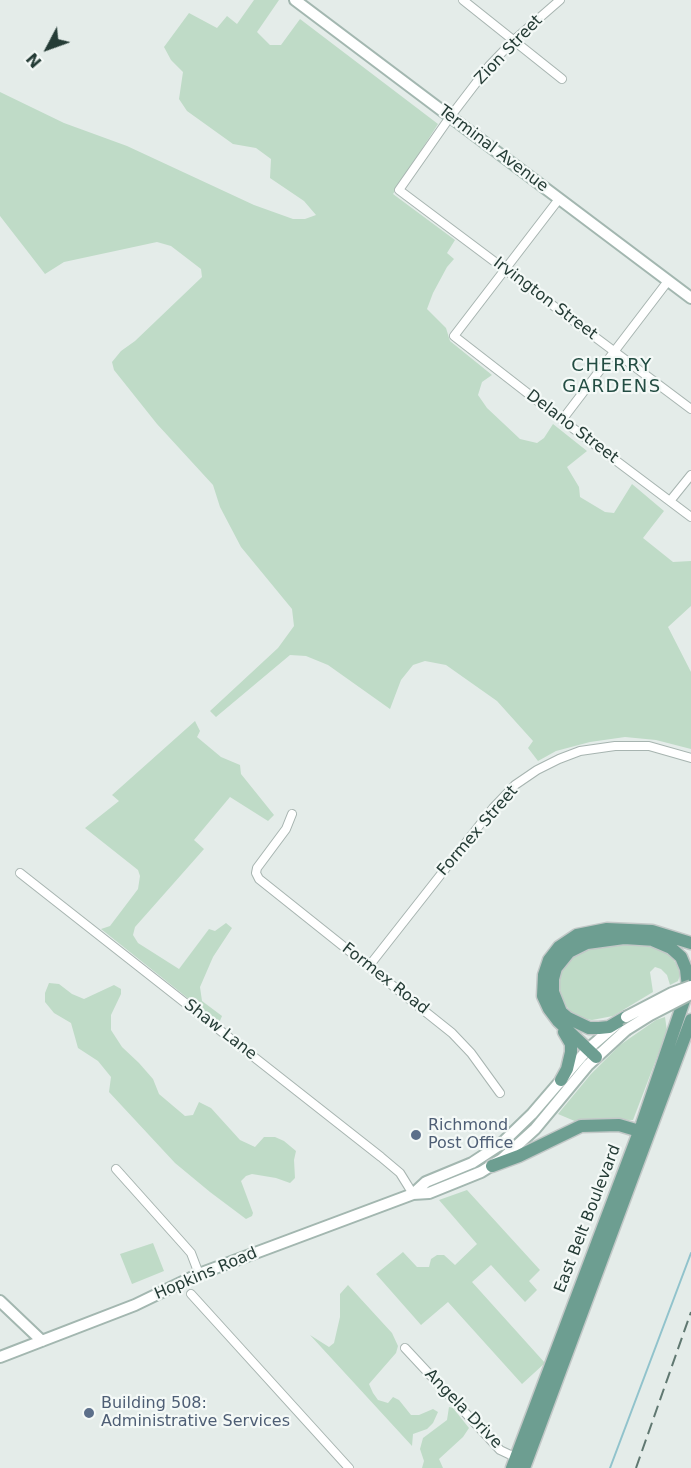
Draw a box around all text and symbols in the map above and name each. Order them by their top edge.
street label: Zion Street [471,11,547,89]
north arrow [18,18,78,78]
text: N [22,49,46,71]
street label: Terminal Avenue [434,102,552,196]
street label: Irvington Street [489,254,601,344]
district label: CHERRY GARDENS [562,355,662,398]
street label: Delano Street [522,386,622,468]
street label: Formex Street [434,782,522,880]
street label: Formex Road [338,939,432,1019]
street label: Shaw Lane [180,996,260,1064]
place label: Richmond Post Office [428,1116,513,1154]
marker: Richmond Post Office [409,1128,423,1142]
street label: East Belt Boulevard [551,1142,625,1296]
street label: Hopkins Road [152,1244,260,1304]
street label: Angela Drive [420,1365,506,1453]
place label: Building 508: Administrative Services [101,1394,290,1432]
marker: Building 508: Administrative Services [82,1406,96,1420]

